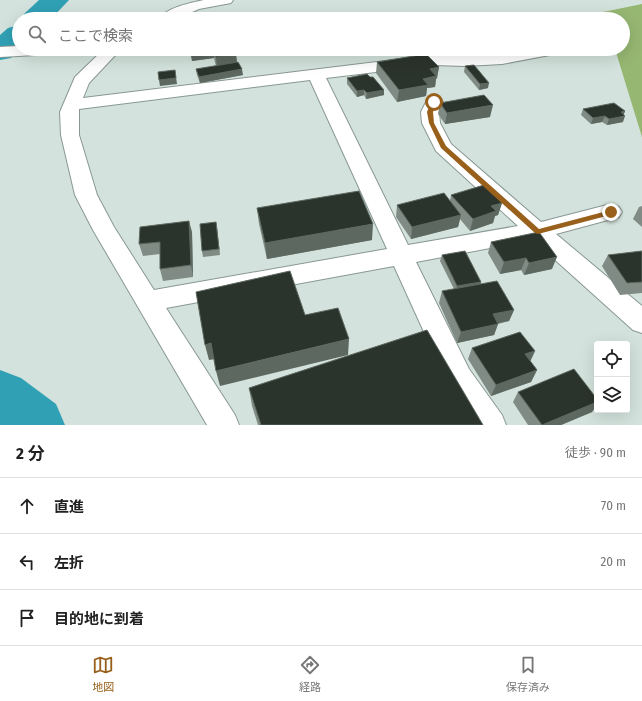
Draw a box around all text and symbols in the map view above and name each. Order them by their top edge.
search box [12,12,630,56]
icon: search [26,23,48,45]
text: ここで検索 [58,27,133,45]
route start [425,93,443,111]
route end [602,203,620,221]
map controls [594,341,630,413]
button: locate [594,341,630,377]
button: layers [594,377,630,413]
text: 2 分 [16,443,44,464]
text: 徒歩 · 90 m [565,445,626,460]
icon: ahead [16,495,38,517]
text: 直進 [54,498,84,516]
text: 70 m [601,498,626,513]
icon: left [16,551,38,573]
text: 左折 [54,554,84,572]
text: 20 m [600,554,626,569]
icon: arrive [16,607,38,629]
text: 目的地に到着 [54,610,144,628]
tab: 地図 [92,654,114,694]
tab: 経路 [299,654,321,694]
tab: 保存済み [506,654,550,694]

